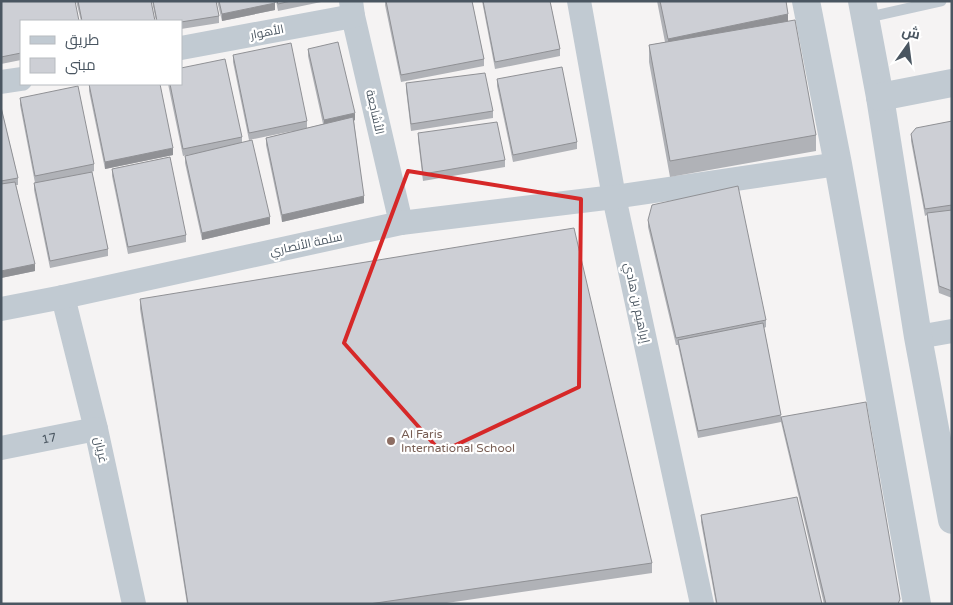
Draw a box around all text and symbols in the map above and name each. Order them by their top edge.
legend [20,20,182,85]
north arrow [883,20,933,70]
street label: الأهوار [248,22,285,42]
text: ش [900,22,922,43]
text: طريق [65,31,99,50]
text: مبنى [65,56,96,75]
street label: الأشاجعة [363,88,387,136]
street label: سلمة الأنصاري [269,229,344,261]
street label: إبراهيم بن هادي [619,262,652,345]
place label: Al Faris International School [401,427,515,455]
street label: 17 [40,430,58,447]
marker: Al Faris International School [385,435,397,447]
street label: غريان [91,436,111,464]

